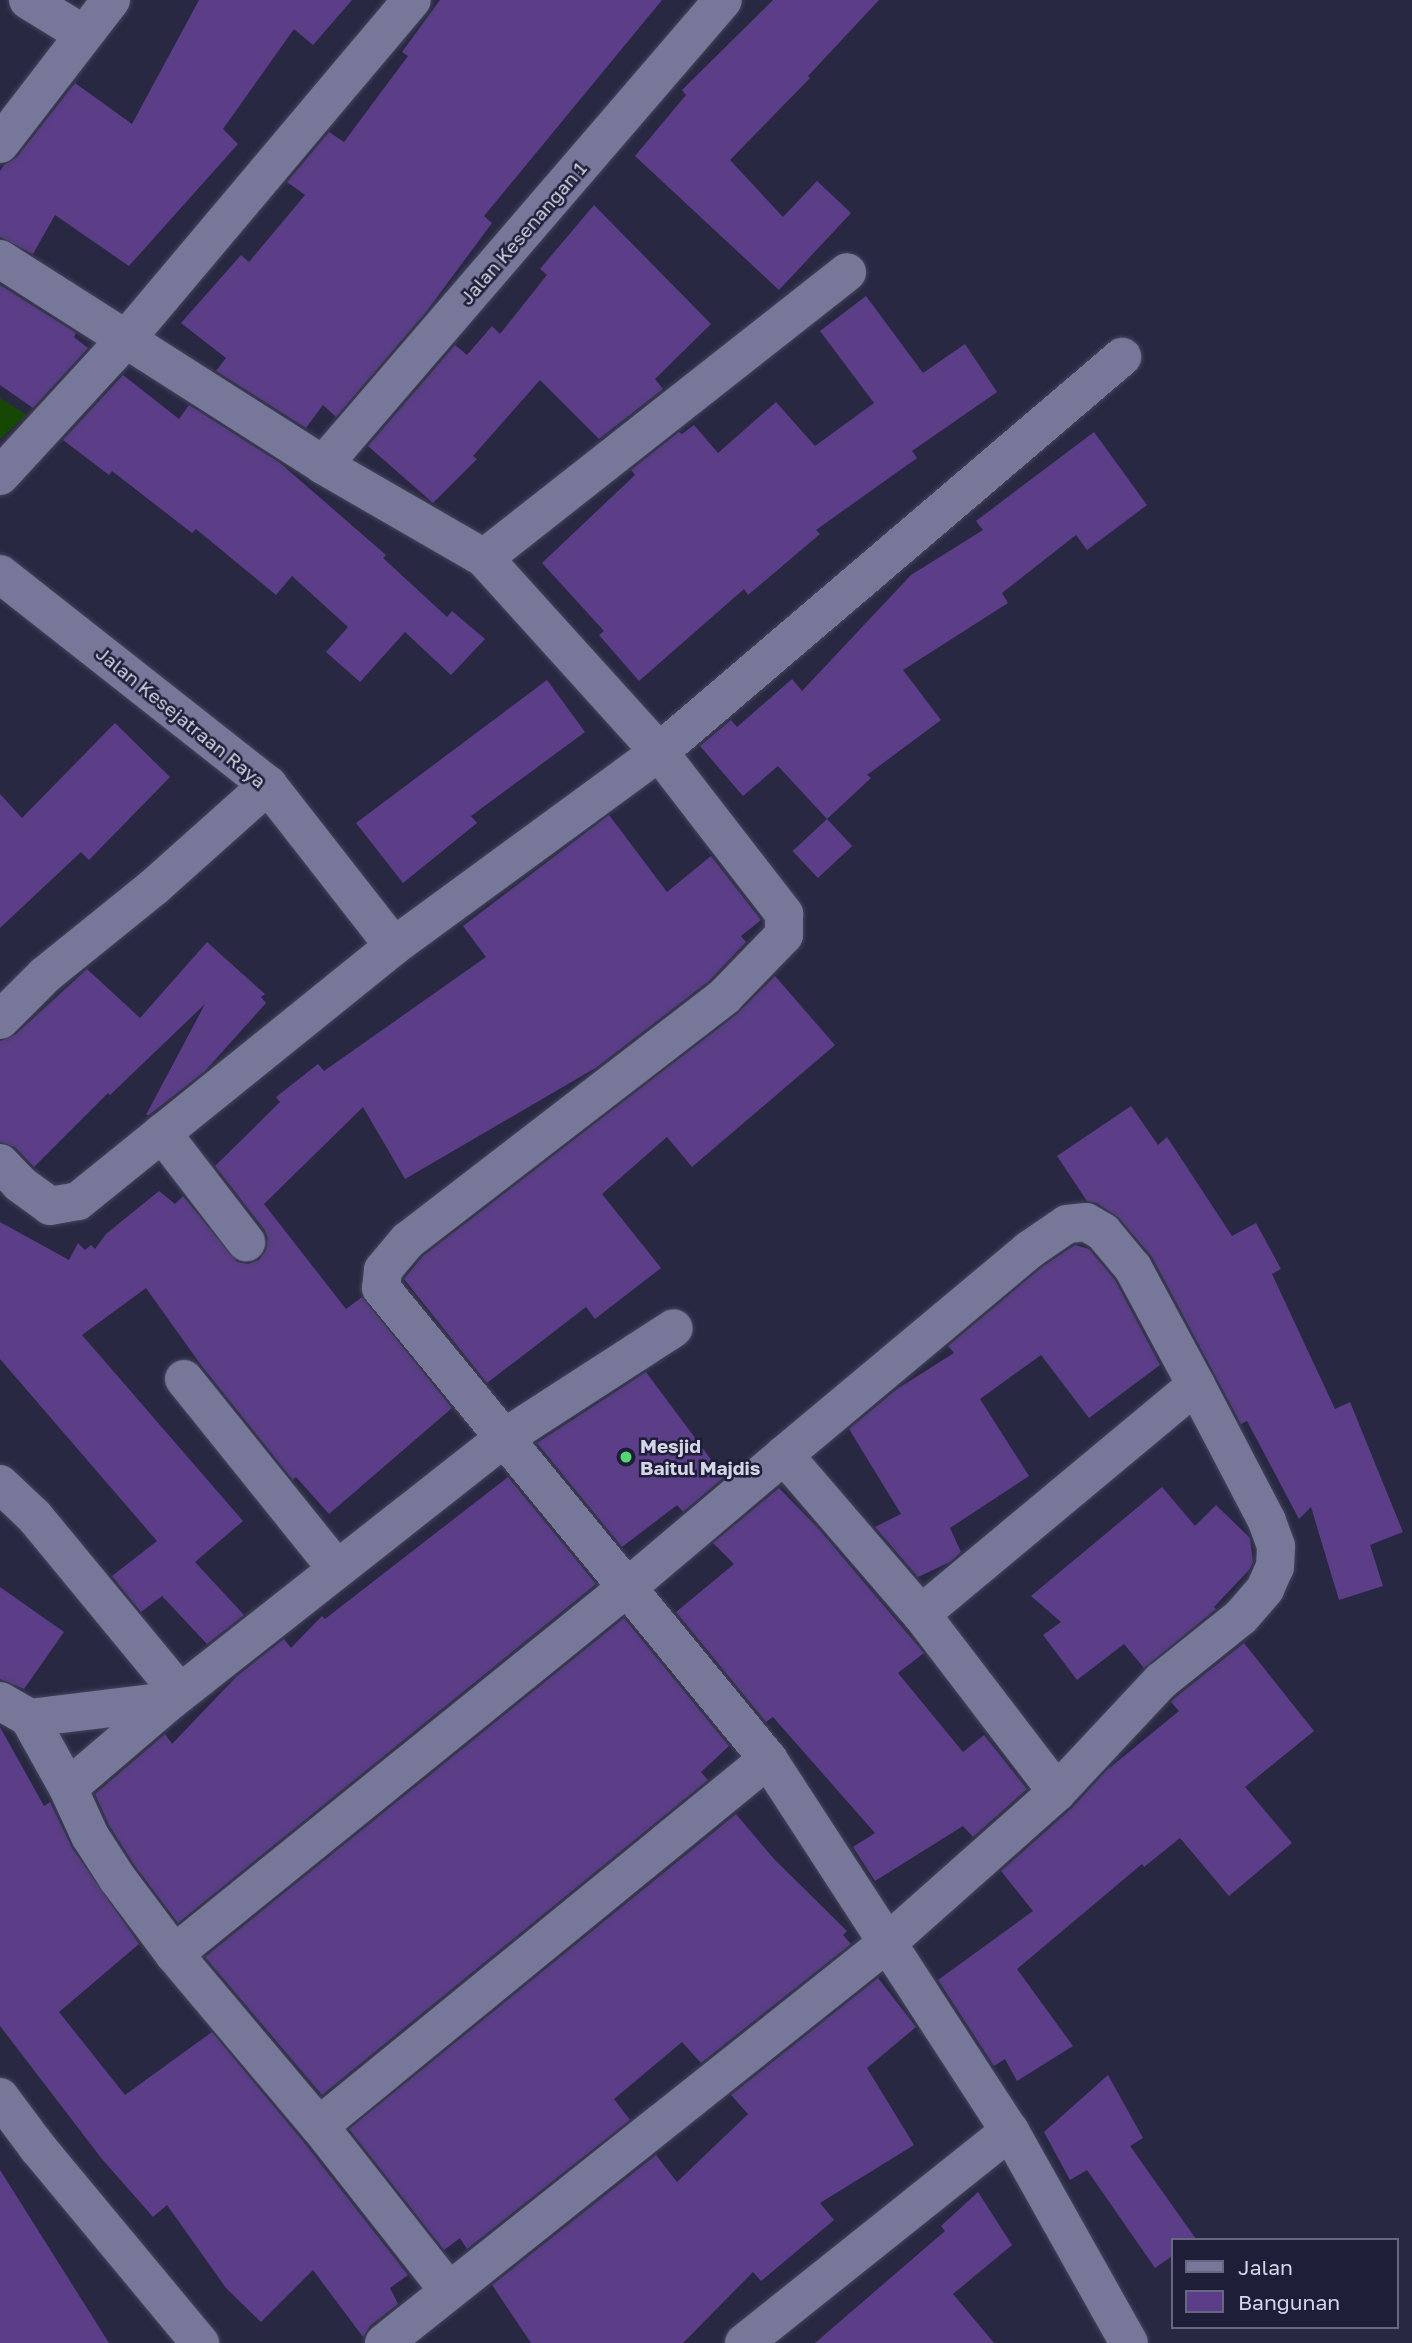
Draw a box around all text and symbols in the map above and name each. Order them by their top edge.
street label: Jalan Kesenangan 1 [455,157,591,309]
street label: Jalan Kesejatraan Raya [92,642,270,792]
place label: Mesjid Baitul Majdis [640,1435,760,1479]
marker: Mesjid Baitul Majdis [618,1449,634,1465]
legend [1170,2238,1398,2329]
text: Jalan [1238,2254,1293,2280]
text: Bangunan [1238,2289,1340,2315]

